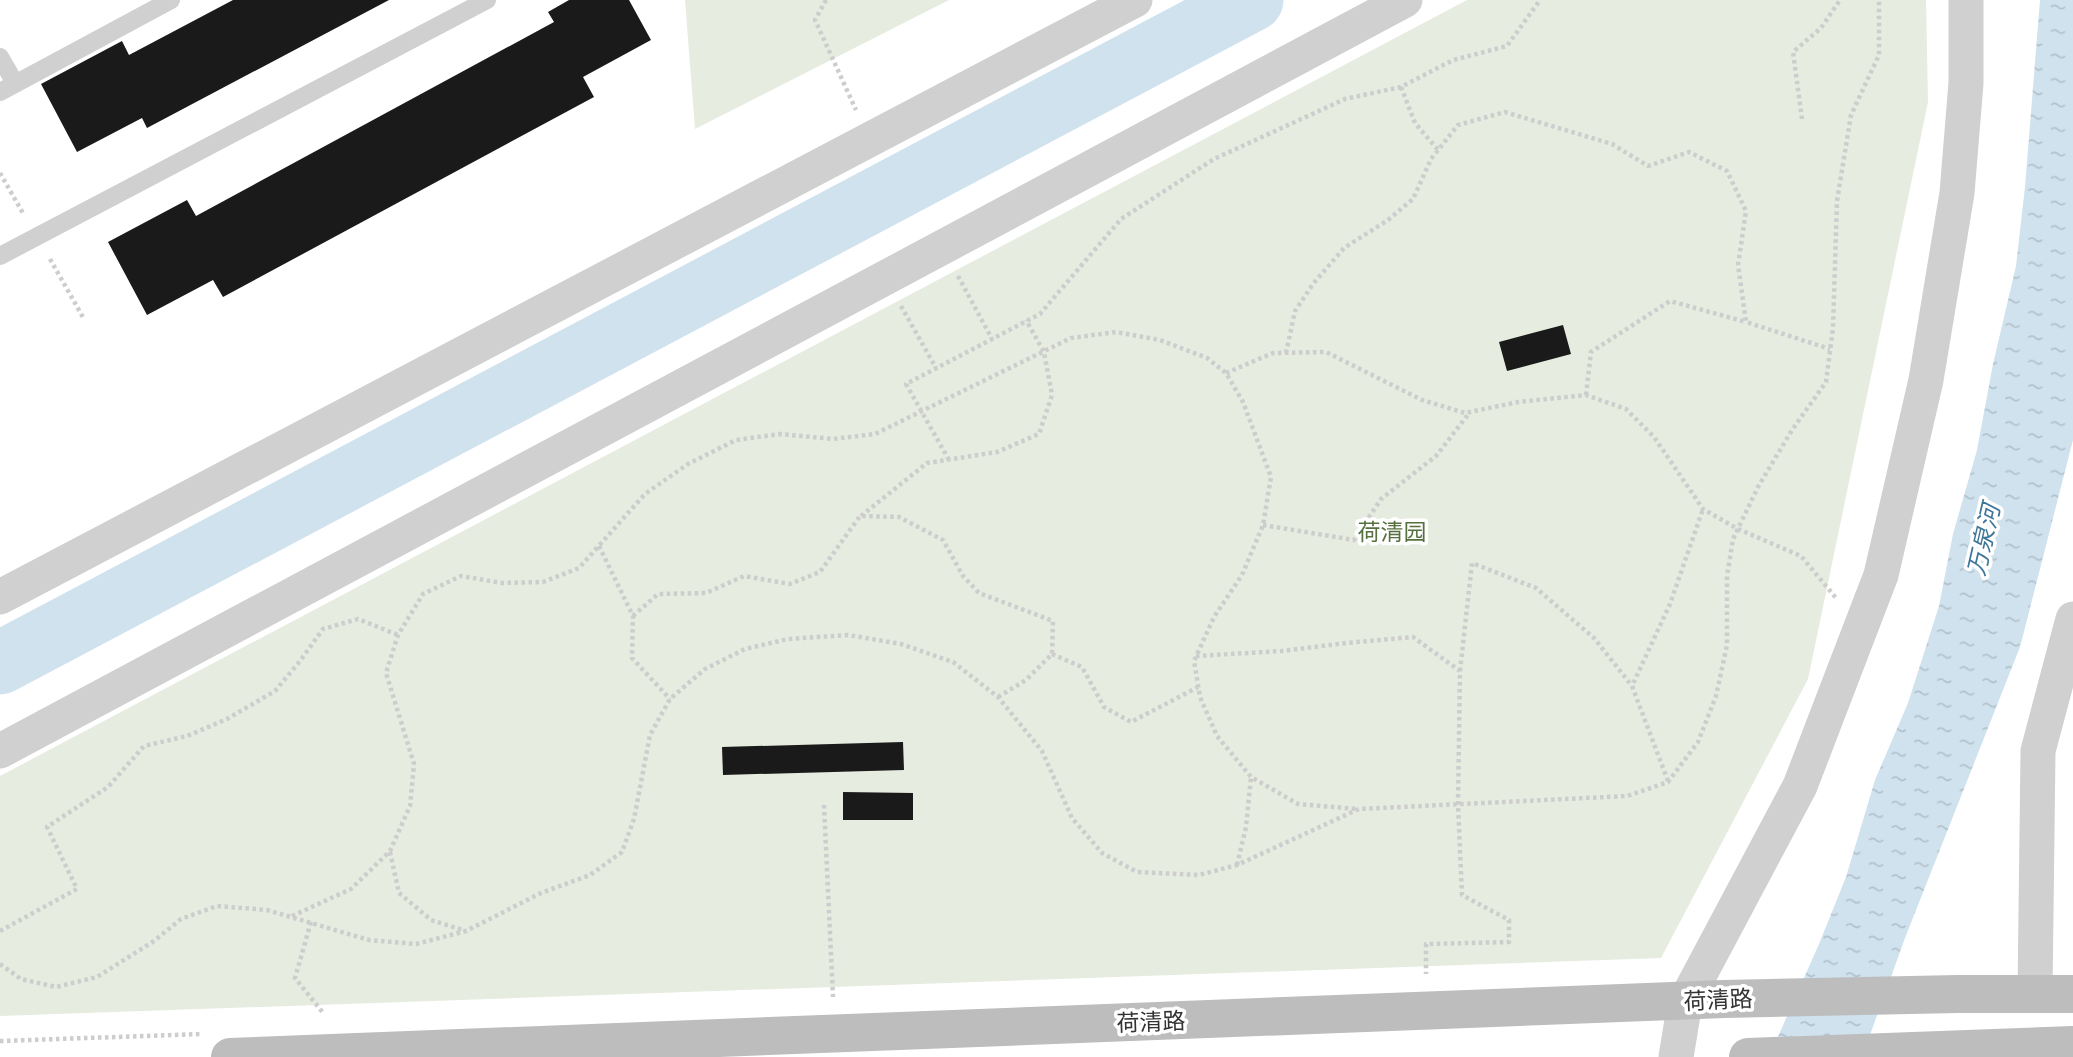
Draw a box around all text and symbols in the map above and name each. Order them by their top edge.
water label: 万泉河 [1961,498,2007,578]
park label: 荷清园 [1358,518,1427,546]
street label: 荷清路 [1683,984,1753,1016]
street label: 荷清路 [1116,1007,1186,1037]

